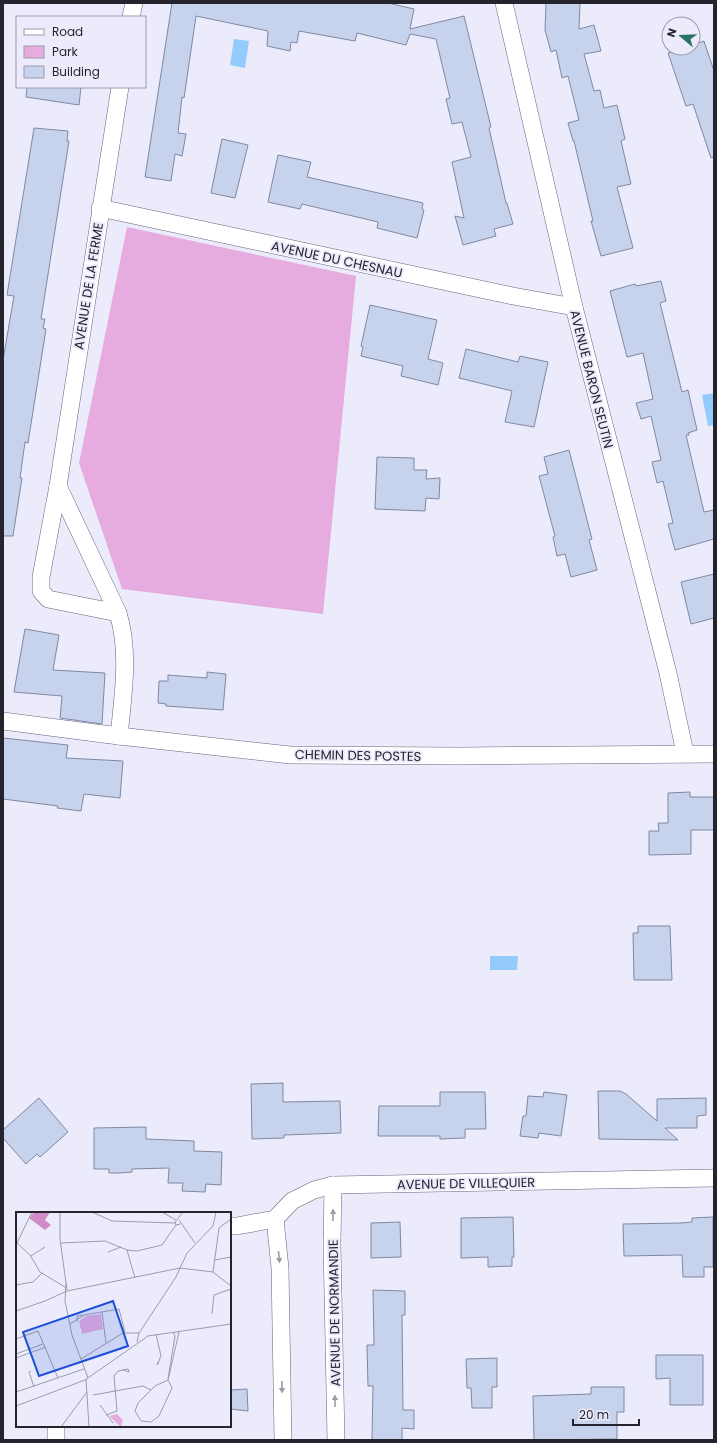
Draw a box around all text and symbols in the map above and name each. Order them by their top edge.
legend [16,16,146,88]
north arrow [661,16,701,56]
text: Road [52,23,83,40]
text: N [663,26,680,39]
text: Park [52,43,79,60]
text: Building [52,63,100,80]
street label: AVENUE DE LA FERME [69,221,108,351]
street label: AVENUE DU CHESNAU [270,236,404,283]
street label: AVENUE BARON SEUTIN [565,308,618,450]
street label: CHEMIN DES POSTES [295,745,421,766]
street label: AVENUE DE VILLEQUIER [397,1173,535,1194]
one-way arrow [330,1208,336,1221]
inset map [16,1212,231,1427]
street label: AVENUE DE NORMANDIE [324,1239,345,1387]
one-way arrow [275,1251,282,1263]
one-way arrow [279,1381,285,1394]
one-way arrow [332,1394,338,1407]
scale bar [573,1401,639,1427]
text: 20 m [579,1406,609,1423]

